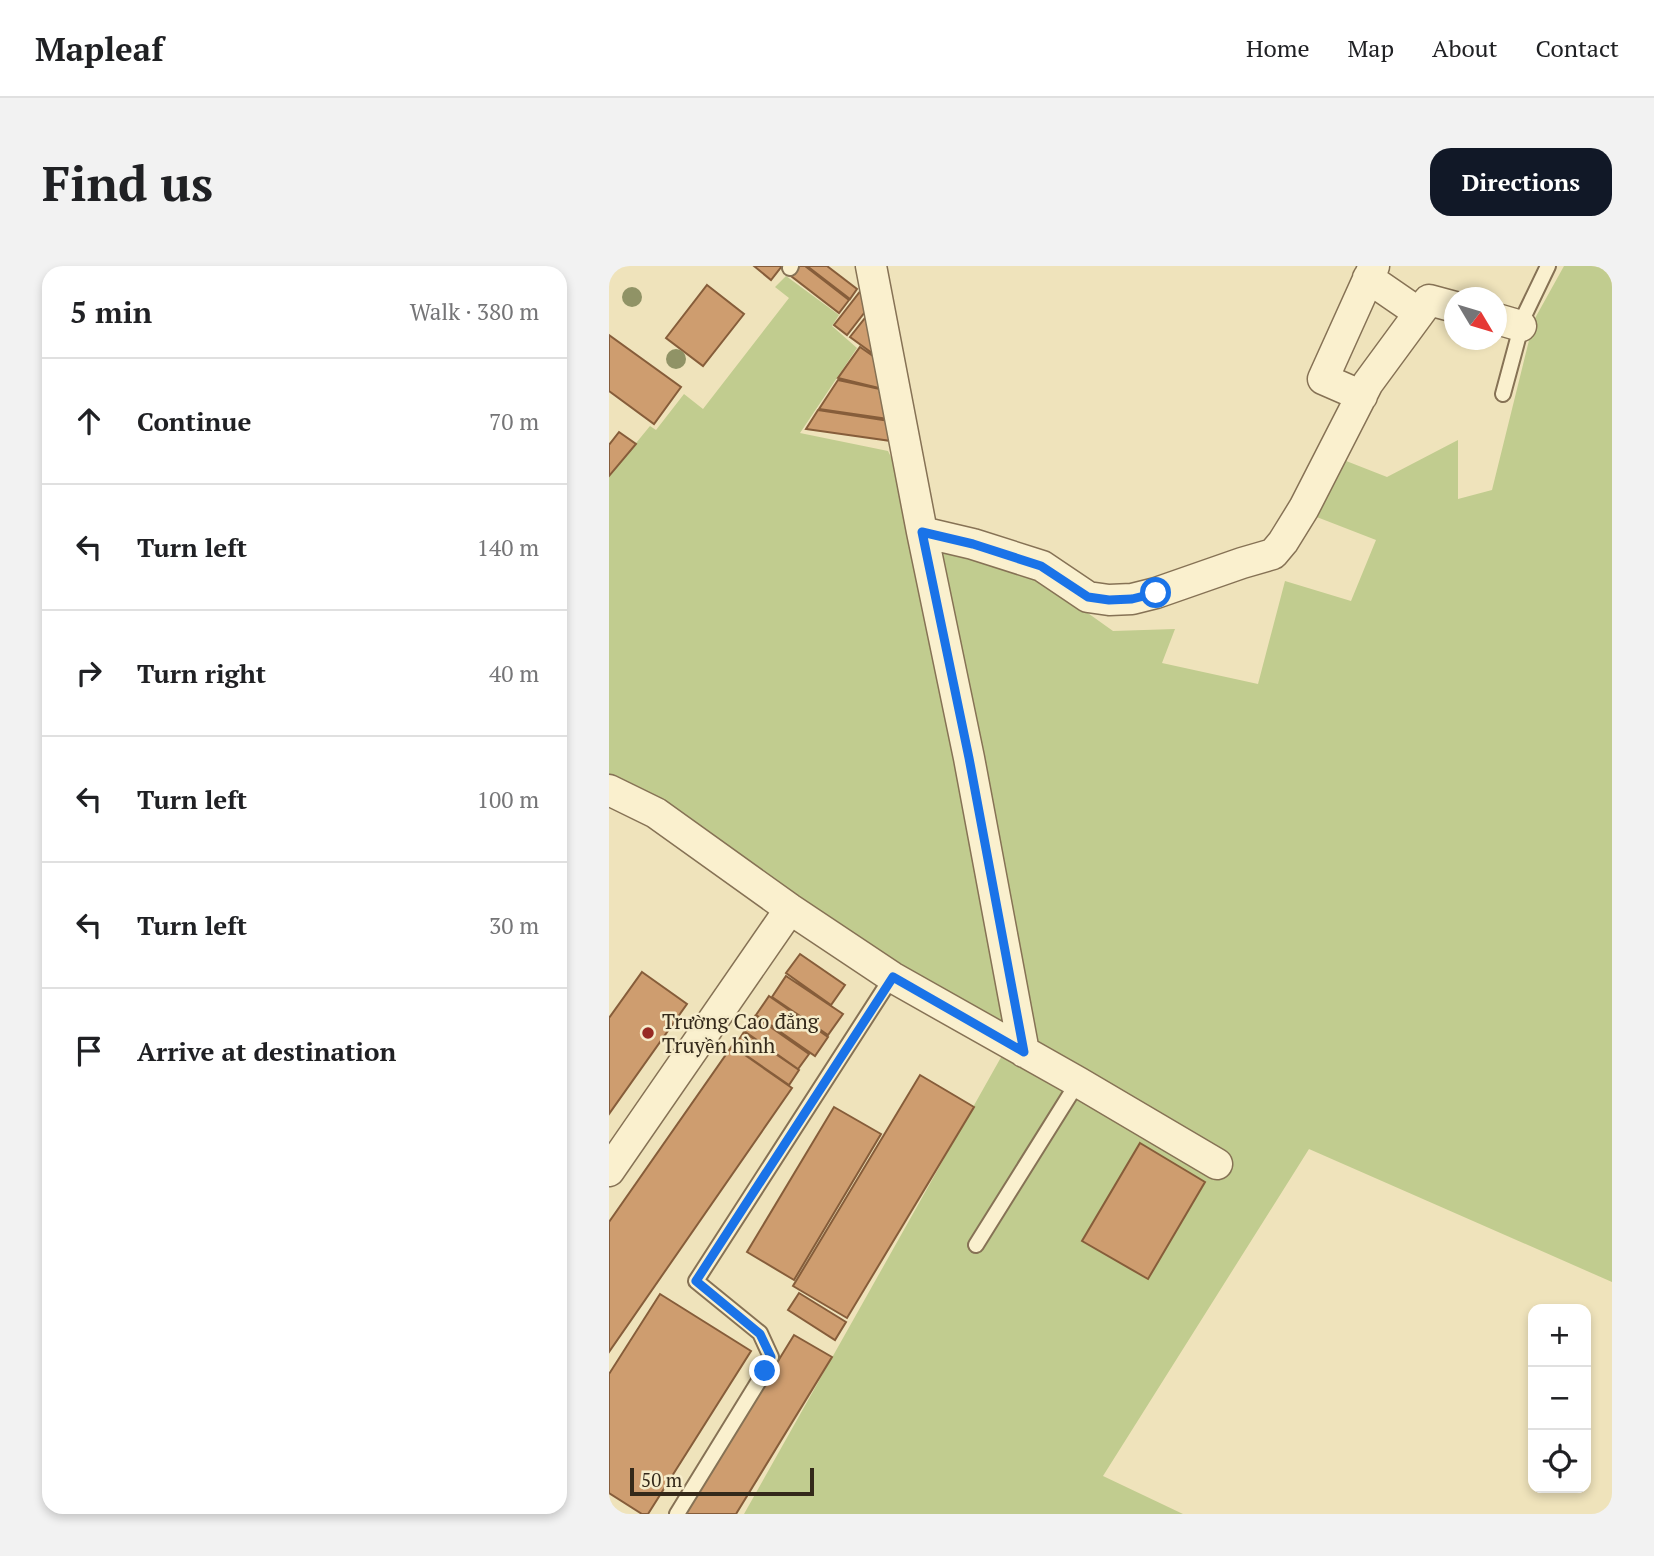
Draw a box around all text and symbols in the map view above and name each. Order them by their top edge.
text: Mapleaf [35,27,164,70]
text: Home [1246,32,1310,64]
text: Map [1348,32,1394,64]
text: About [1432,32,1498,64]
text: Contact [1536,32,1619,64]
button: Directions [1430,148,1612,216]
text: Find us [42,150,213,215]
north arrow [1444,287,1507,350]
text: 5 min [70,292,152,332]
text: Walk · 380 m [410,296,539,327]
icon: ahead [70,402,108,440]
text: Continue [137,404,251,438]
text: 70 m [489,406,539,437]
icon: left [70,528,108,566]
text: Turn left [137,530,247,564]
text: 140 m [477,532,539,563]
route start [1140,577,1171,608]
icon: right [70,654,108,692]
text: Turn right [137,656,266,690]
text: 40 m [489,658,539,689]
icon: left [70,780,108,818]
text: Turn left [137,782,247,816]
text: 100 m [477,784,539,815]
icon: left [70,906,108,944]
text: Turn left [137,908,247,942]
text: 30 m [489,910,539,941]
place label: Trường Cao đẳng Truyền hình [662,1007,820,1059]
marker: Trường Cao đẳng Truyền hình [640,1025,656,1041]
icon: arrive [70,1032,108,1070]
text: Arrive at destination [137,1034,396,1068]
map controls [1528,1304,1591,1493]
button: + [1528,1304,1591,1367]
route end [749,1355,780,1386]
button: − [1528,1367,1591,1430]
button: locate [1528,1430,1591,1493]
scale bar [630,1465,814,1497]
text: 50 m [641,1467,682,1492]

